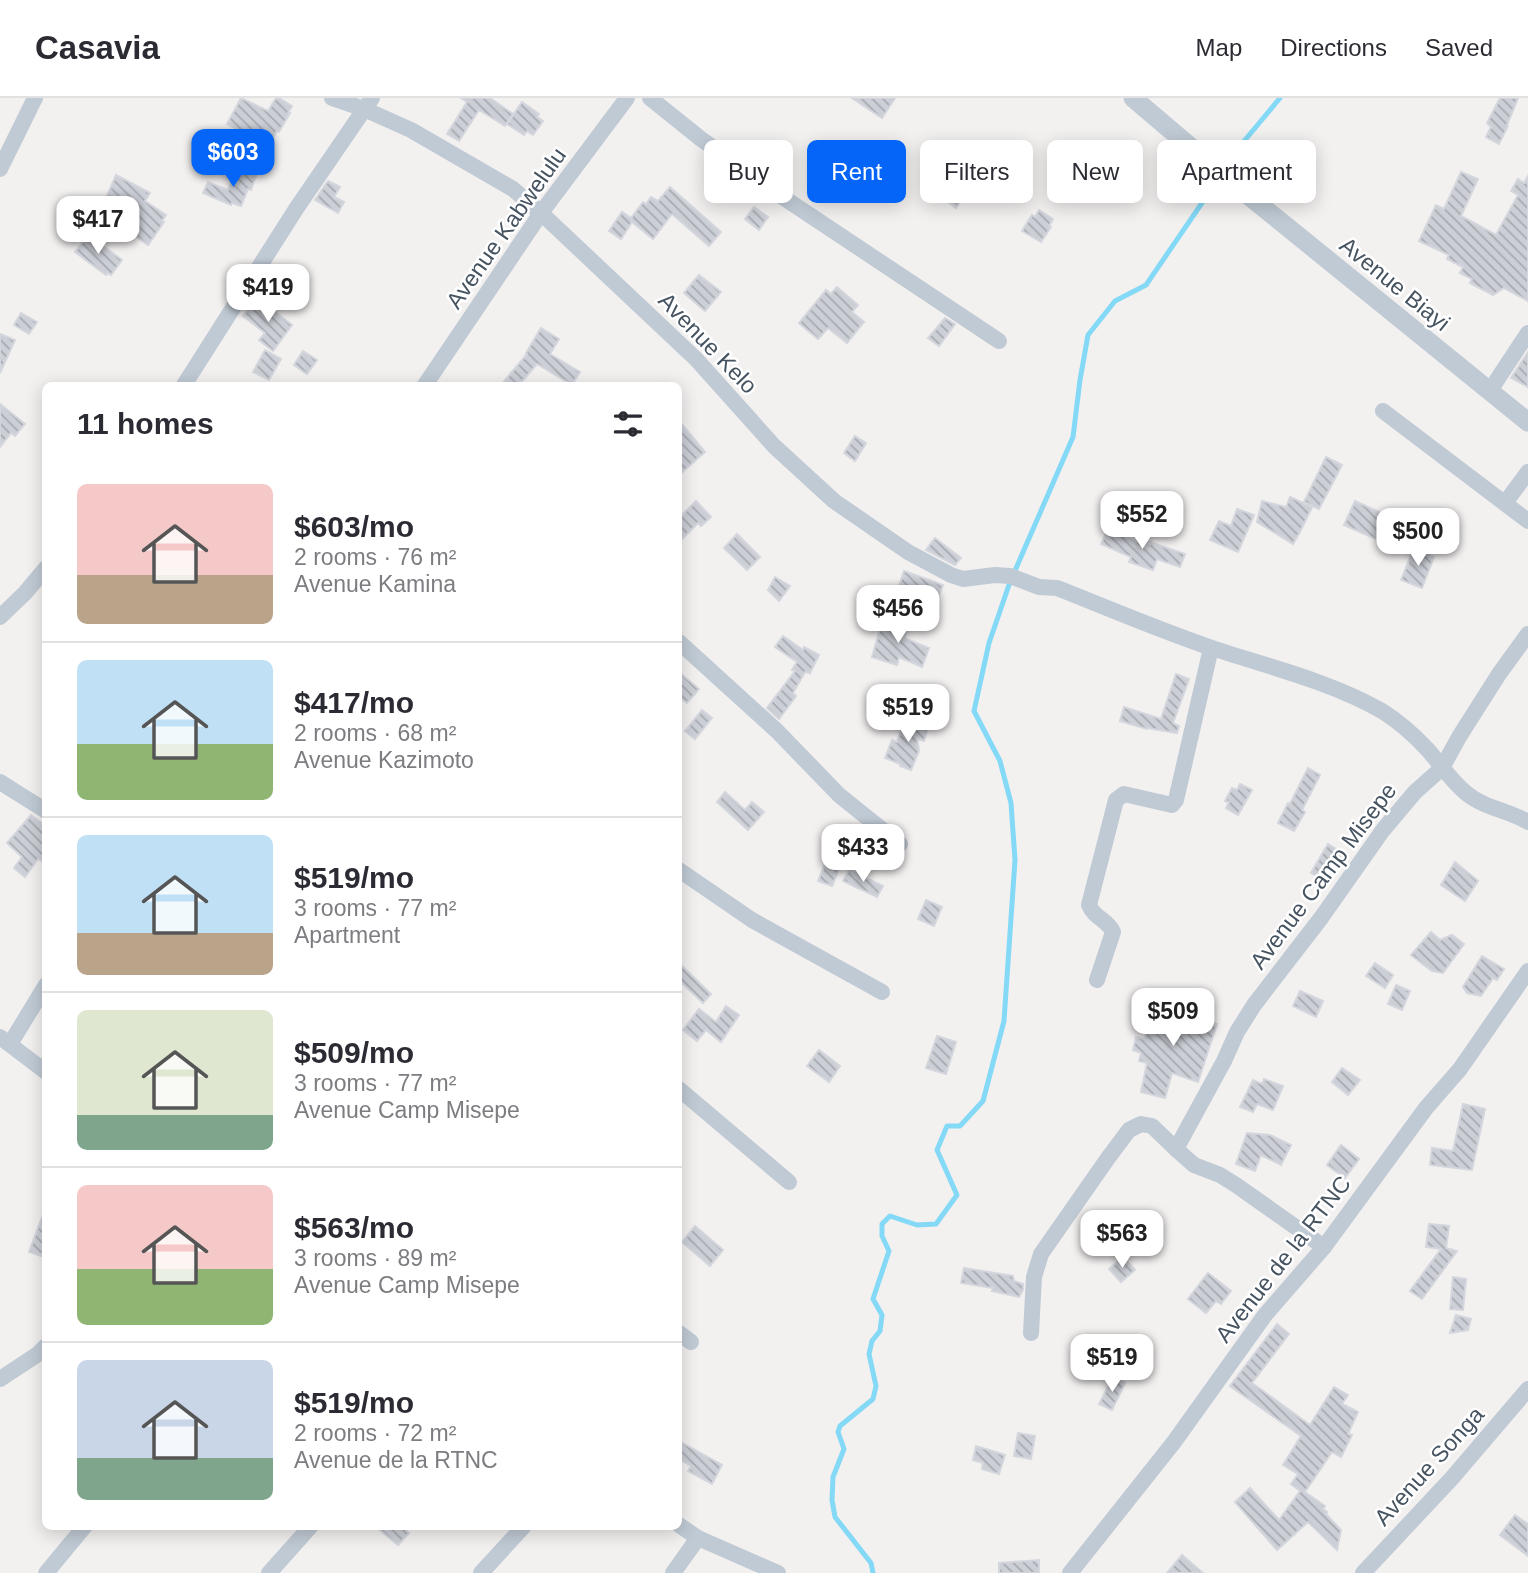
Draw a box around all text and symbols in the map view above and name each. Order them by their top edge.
text: Casavia [35,29,160,66]
text: Map [1196,34,1242,61]
text: Directions [1280,34,1387,61]
text: Saved [1425,34,1493,61]
pin: $603 [192,130,274,189]
text: $603 [207,139,259,165]
chip: Buy [704,140,793,203]
chip: Rent [807,140,906,203]
chip: Filters [920,140,1033,203]
chip: New [1047,140,1143,203]
chip: Apartment [1157,140,1316,203]
street label: Avenue Kabwelulu [441,143,571,313]
pin: $417 [57,197,139,256]
text: $417 [72,206,124,232]
street label: Avenue Biayi [1335,232,1455,336]
pin: $419 [227,264,309,324]
text: $419 [242,274,294,300]
street label: Avenue Kelo [653,287,763,399]
icon: filters [609,405,647,443]
text: 11 homes [77,407,214,440]
pin: $552 [1101,491,1183,551]
text: $552 [1116,501,1168,527]
pin: $500 [1377,508,1459,568]
text: $603/mo [294,510,414,543]
icon: home [133,512,217,596]
text: $500 [1392,518,1444,544]
text: 2 rooms · 76 m² [294,544,456,570]
text: Avenue Kamina [294,571,456,597]
pin: $456 [857,586,939,645]
text: $456 [872,595,924,621]
pin: $519 [867,684,949,744]
text: $417/mo [294,686,414,719]
icon: home [133,688,217,772]
text: $519 [882,694,934,720]
text: 2 rooms · 68 m² [294,720,456,746]
text: Avenue Kazimoto [294,747,474,773]
street label: Avenue Camp Misepe [1245,778,1401,974]
pin: $433 [822,824,904,884]
text: $433 [837,834,889,860]
text: $519/mo [294,861,414,894]
icon: home [133,863,217,947]
text: 3 rooms · 77 m² [294,895,456,921]
text: Apartment [294,922,400,948]
pin: $509 [1132,988,1214,1048]
text: $509 [1147,998,1199,1024]
text: $509/mo [294,1036,414,1069]
icon: home [133,1038,217,1122]
text: 3 rooms · 77 m² [294,1070,456,1096]
text: Avenue Camp Misepe [294,1097,520,1123]
street label: Avenue de la RTNC [1210,1171,1356,1347]
pin: $563 [1081,1210,1163,1270]
text: $563/mo [294,1211,414,1244]
icon: home [133,1213,217,1297]
text: $563 [1096,1220,1148,1246]
text: 3 rooms · 89 m² [294,1245,456,1271]
text: Avenue Camp Misepe [294,1272,520,1298]
pin: $519 [1071,1334,1153,1394]
text: $519 [1086,1344,1138,1370]
text: $519/mo [294,1386,414,1419]
icon: home [133,1388,217,1472]
street label: Avenue Songa [1369,1401,1489,1531]
text: 2 rooms · 72 m² [294,1420,456,1446]
text: Avenue de la RTNC [294,1447,498,1473]

